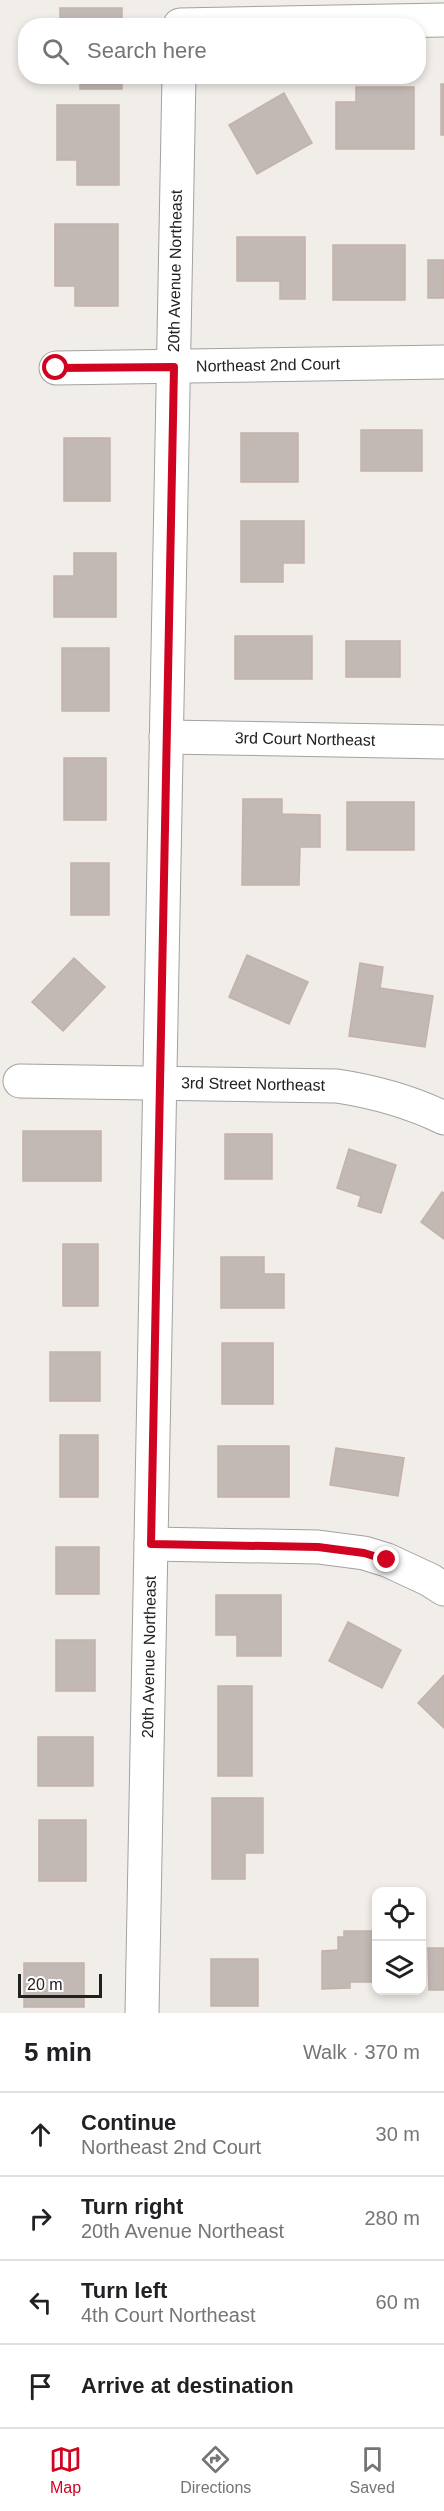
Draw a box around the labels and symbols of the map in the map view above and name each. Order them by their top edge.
street label: 20th Avenue Northeast [165,189,185,352]
route start [42,354,68,380]
street label: Northeast 2nd Court [196,355,341,375]
street label: 3rd Court Northeast [235,729,376,749]
street label: 3rd Street Northeast [181,1074,326,1094]
route end [373,1546,399,1572]
street label: 20th Avenue Northeast [139,1575,159,1738]
scale bar [18,1971,102,1998]

